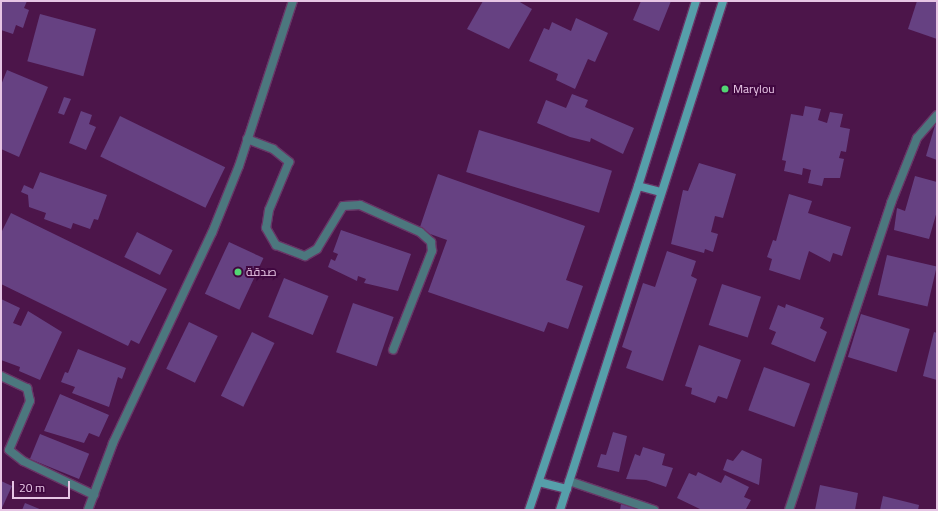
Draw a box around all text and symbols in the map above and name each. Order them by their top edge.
place label: Marylou [733,82,775,96]
marker: Marylou [720,84,730,94]
place label: صدقة [246,265,276,279]
marker: صدقة [233,267,243,277]
scale bar [14,473,72,499]
text: 20 m [19,476,45,499]

